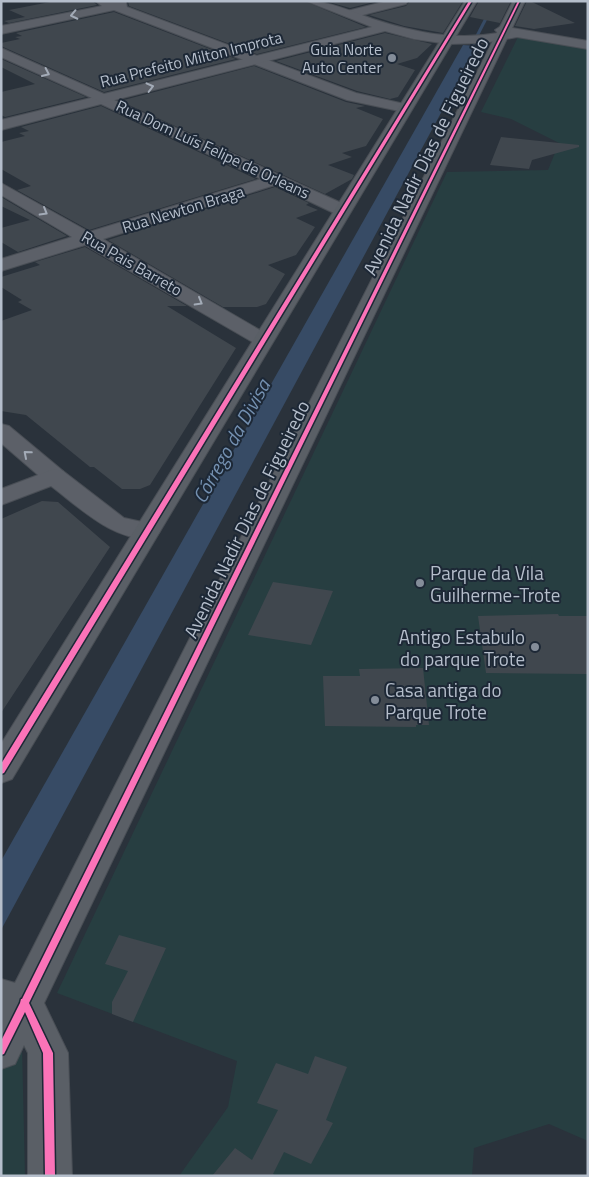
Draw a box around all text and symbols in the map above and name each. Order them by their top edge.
one-way arrow [69,9,78,20]
street label: Rua Prefeito Milton Improta [97,25,285,93]
street label: Avenida Nadir Dias de Figueiredo [355,32,495,280]
place label: Guia Norte Auto Center [302,37,382,79]
marker: Guia Norte Auto Center [386,52,398,64]
one-way arrow [41,66,50,77]
one-way arrow [146,82,155,93]
street label: Rua Dom Luís Felipe de Orleans [112,93,314,205]
street label: Rua Newton Braga [119,179,247,239]
one-way arrow [38,206,47,216]
street label: Rua Pais Barreto [77,224,187,302]
one-way arrow [194,296,203,306]
water label: Córrego da Divisa [184,373,278,509]
street label: Avenida Nadir Dias de Figueiredo [176,395,316,643]
one-way arrow [24,450,33,459]
place label: Parque da Vila Guilherme-Trote [430,558,560,609]
marker: Parque da Vila Guilherme-Trote [414,577,426,589]
place label: Antigo Estabulo do parque Trote [399,622,525,673]
marker: Antigo Estabulo do parque Trote [529,641,541,653]
place label: Casa antiga do Parque Trote [385,675,501,726]
marker: Casa antiga do Parque Trote [369,694,381,706]

